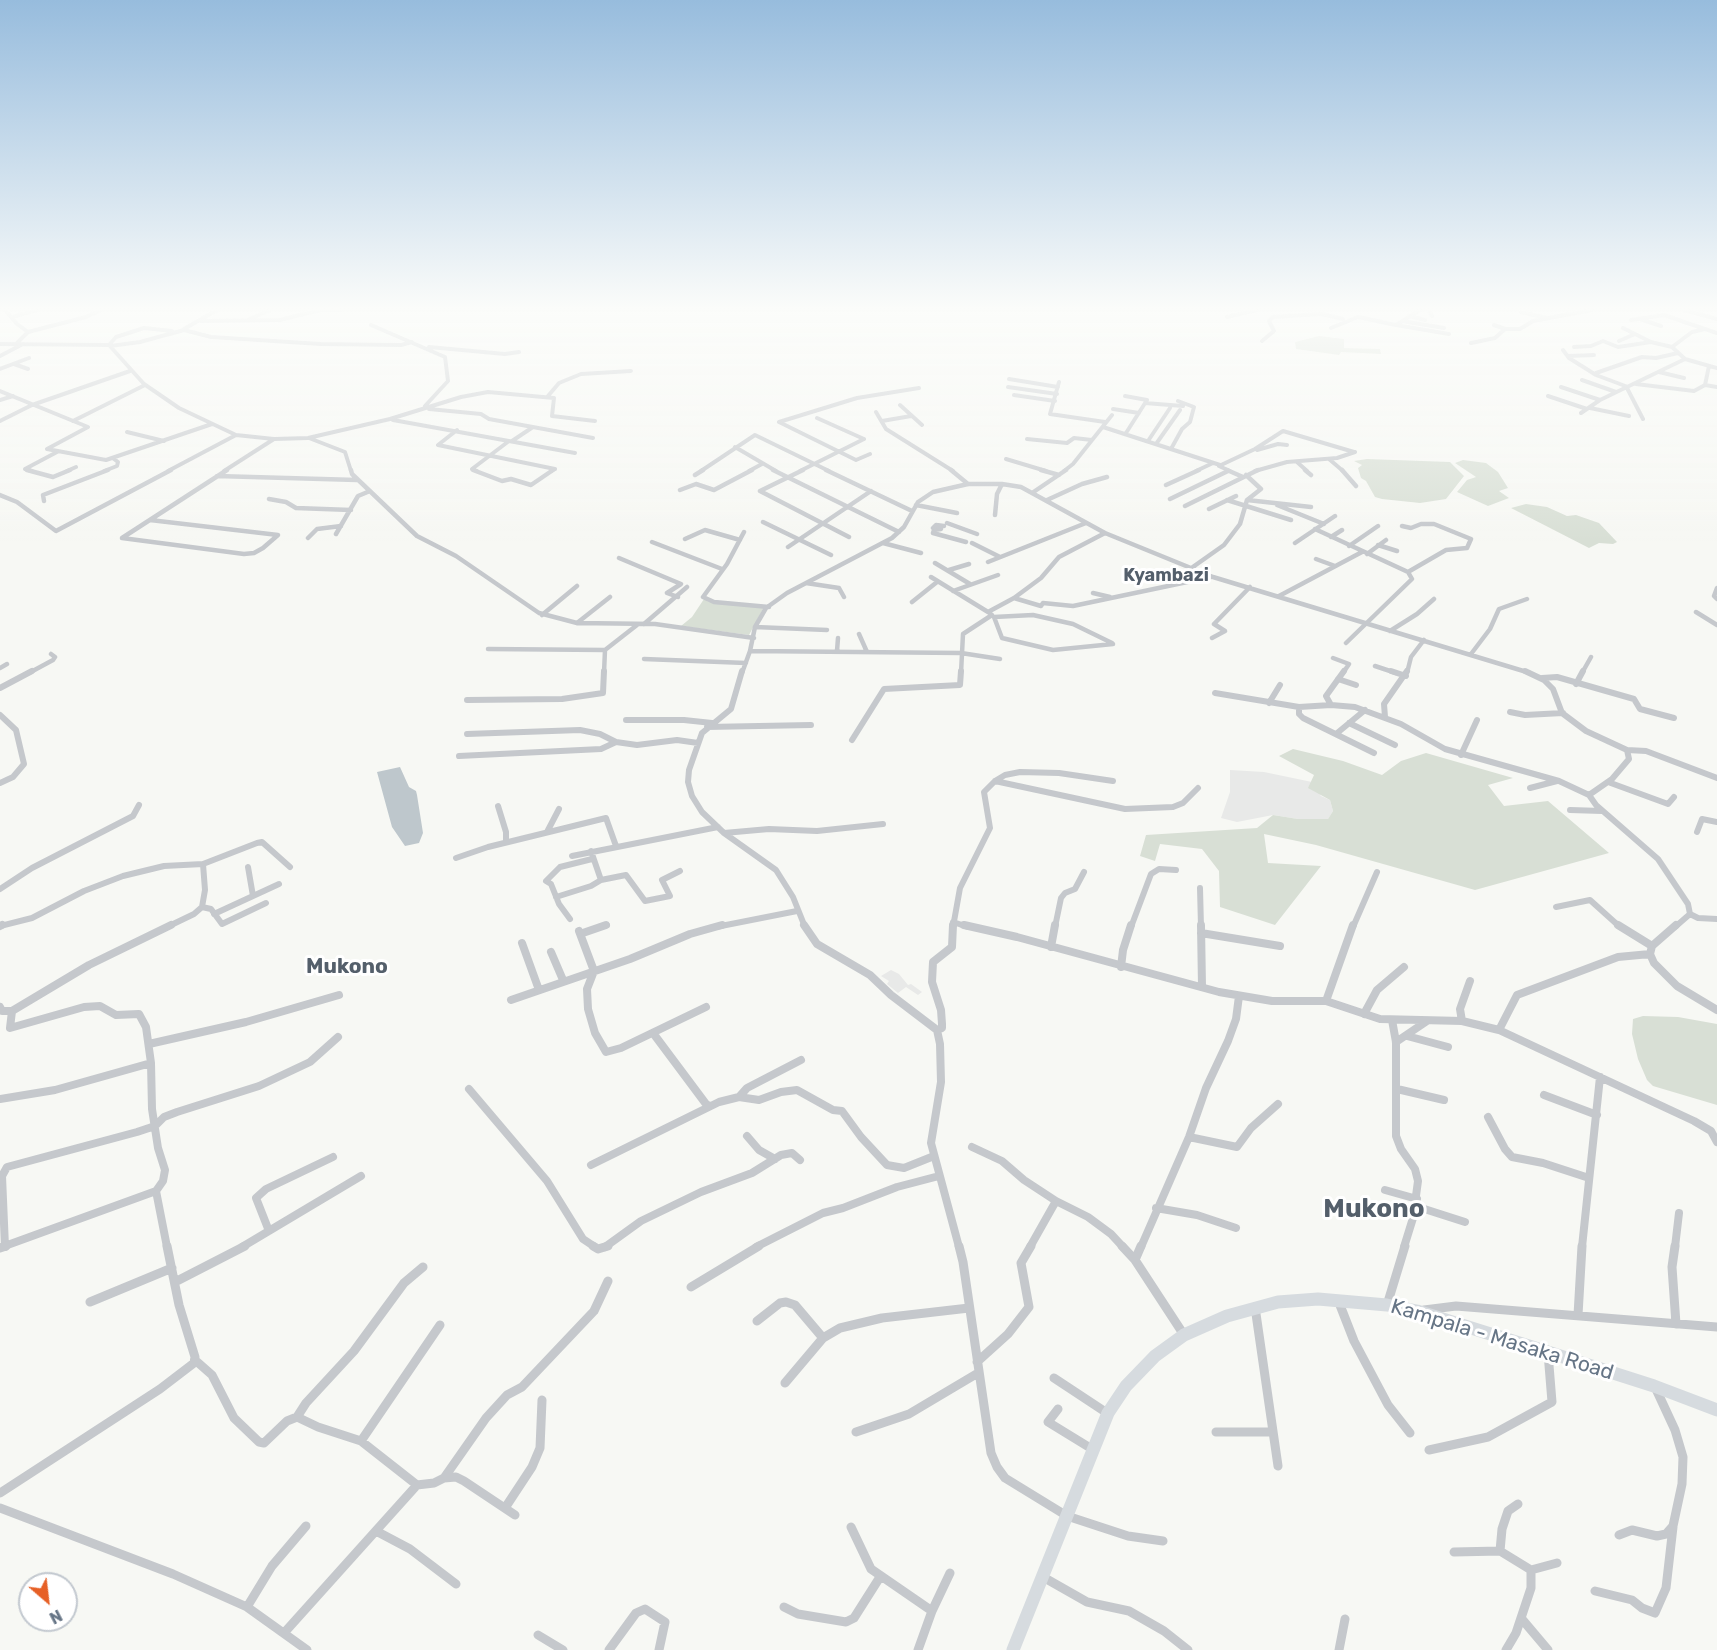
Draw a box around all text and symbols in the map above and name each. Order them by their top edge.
district label: Kyambazi [1123,565,1209,587]
district label: Mukono [306,954,388,980]
district label: Mukono [1323,1193,1425,1225]
street label: Kampala - Masaka Road [1388,1294,1616,1386]
north arrow [18,1572,78,1632]
text: N [46,1605,65,1628]

